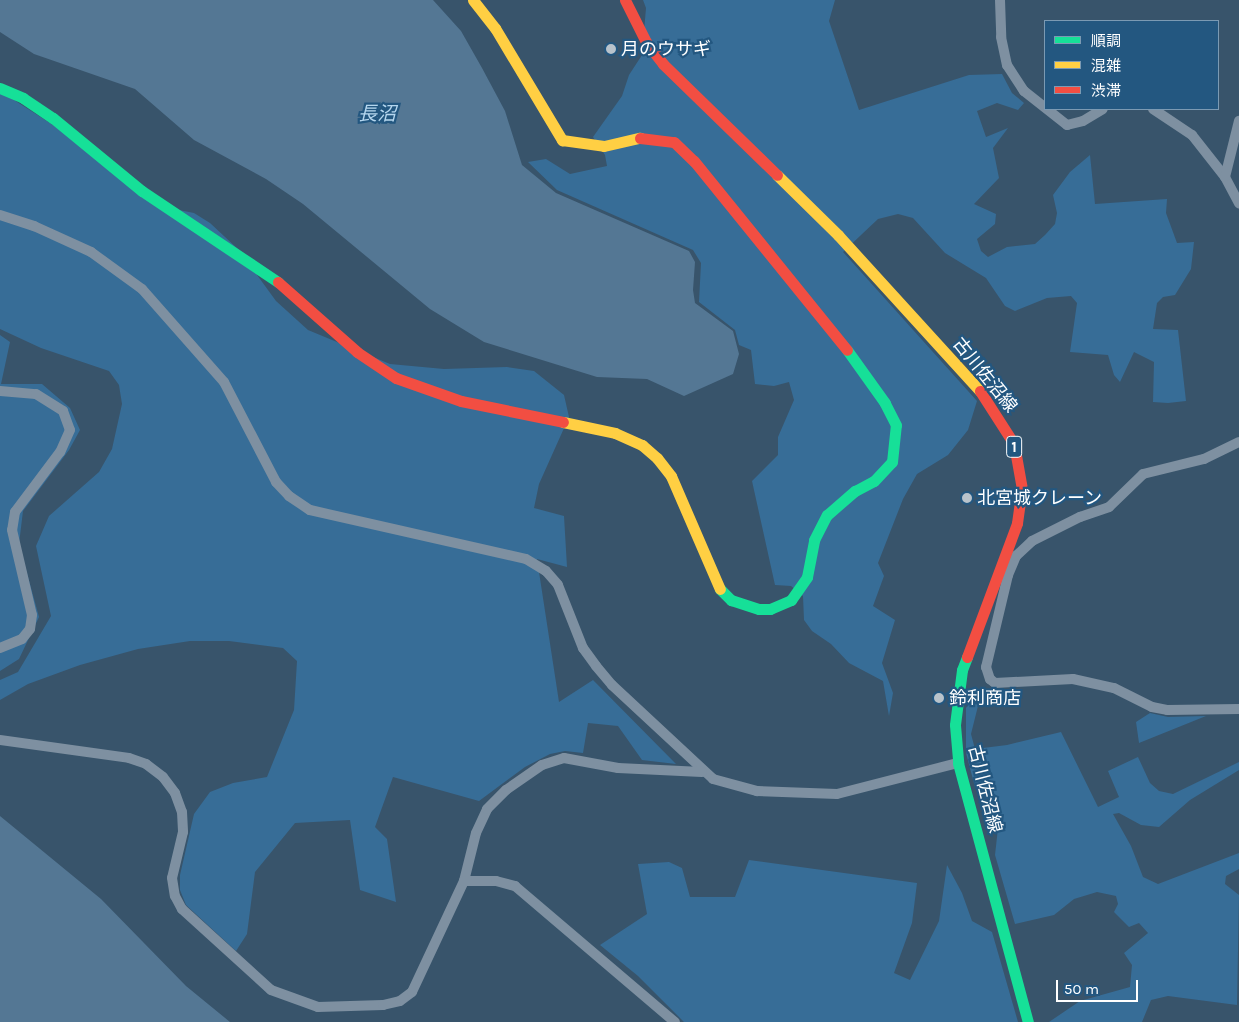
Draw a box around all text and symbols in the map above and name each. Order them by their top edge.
legend [1044,20,1219,110]
text: 順調 [1091,32,1121,50]
place label: 月のウサギ [621,38,711,60]
marker: 月のウサギ [605,43,617,55]
text: 混雑 [1091,57,1121,75]
text: 渋滞 [1091,82,1121,100]
water label: 長沼 [358,104,396,126]
street label: 古川佐沼線 [948,333,1022,417]
road number: 1 [1005,434,1023,461]
place label: 北宮城クレーン [977,487,1103,509]
marker: 北宮城クレーン [961,492,973,504]
place label: 鈴利商店 [949,687,1021,709]
marker: 鈴利商店 [933,692,945,704]
street label: 古川佐沼線 [964,743,1006,835]
scale bar [1059,970,1142,1002]
text: 50 m [1064,980,1099,998]

